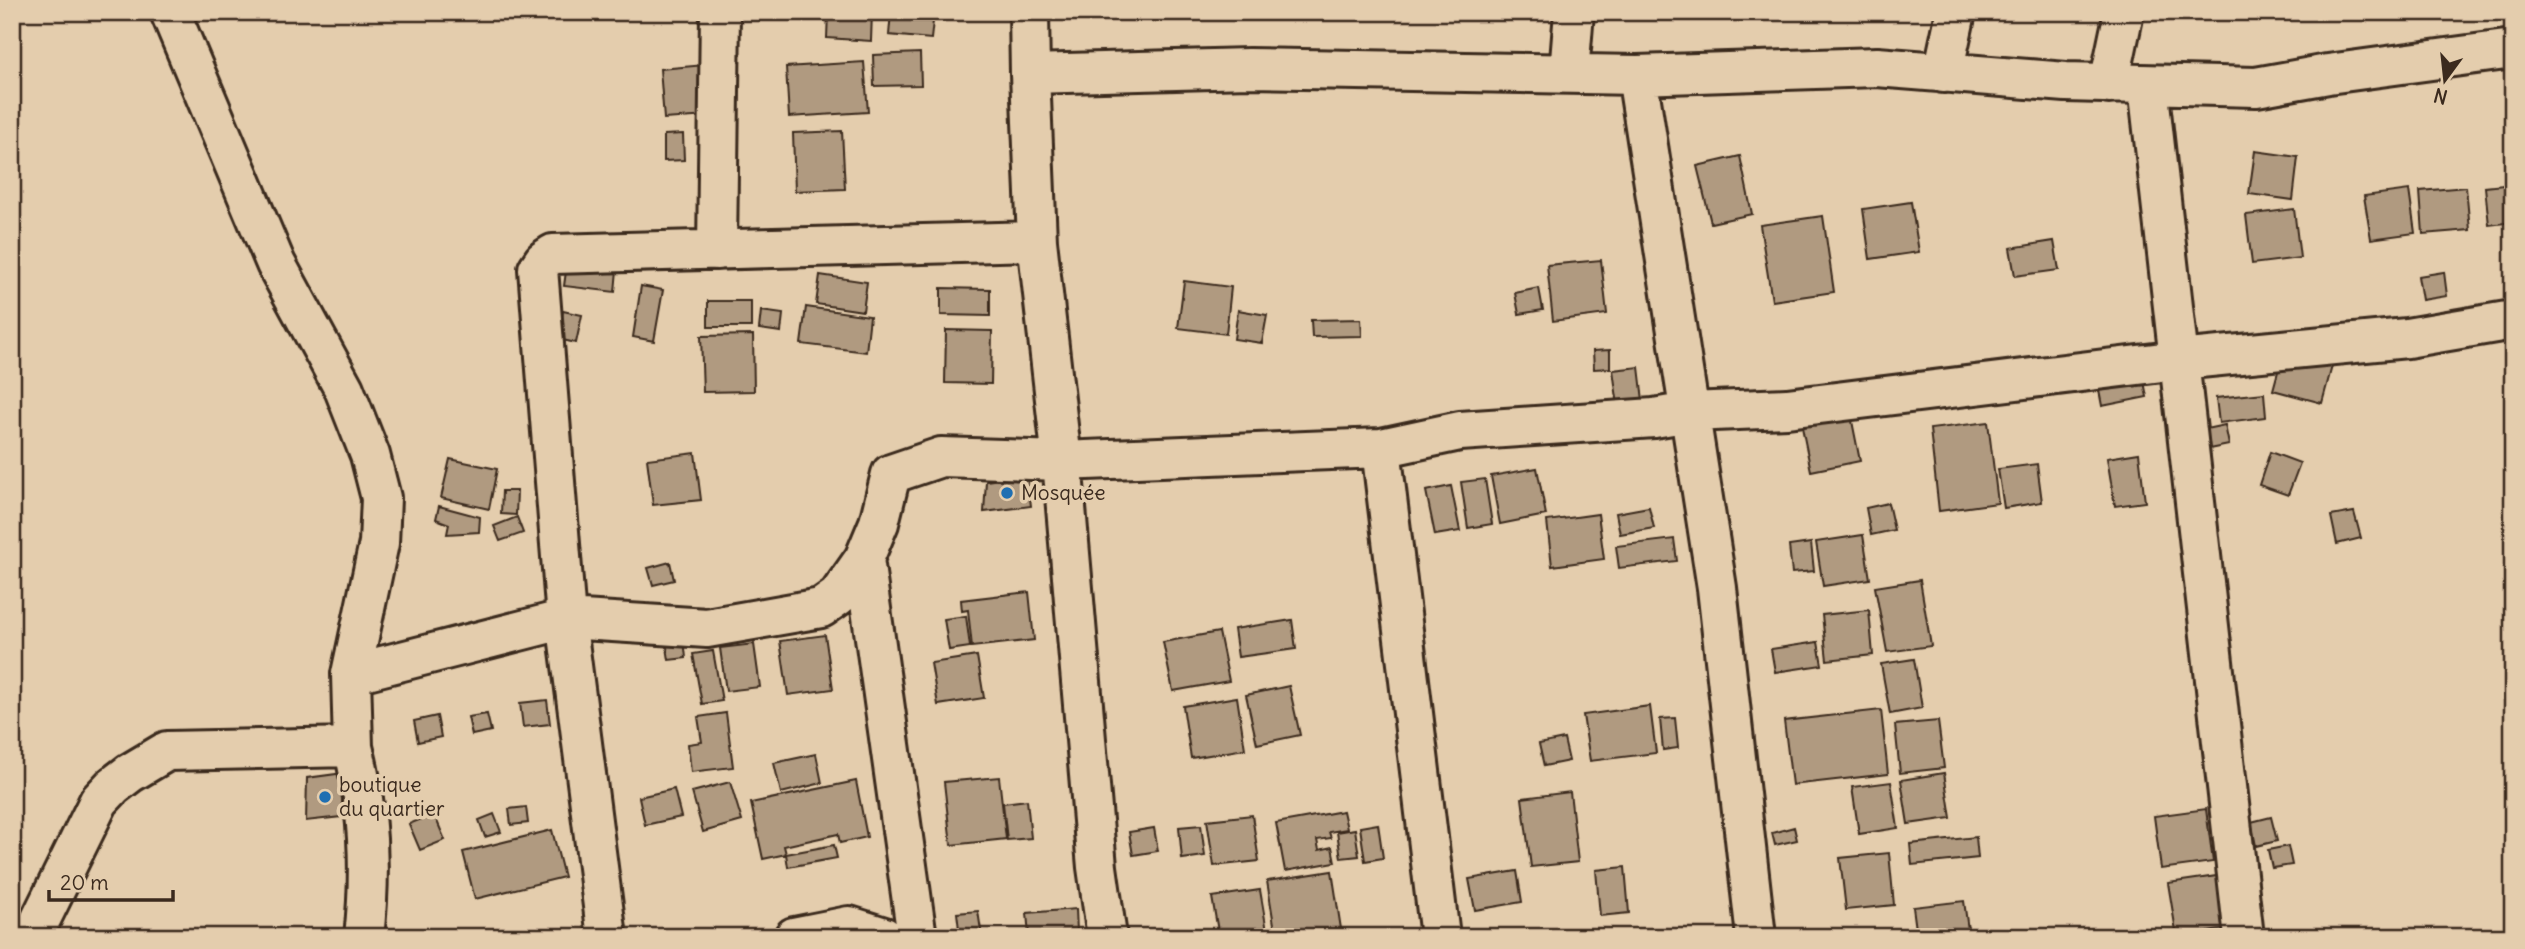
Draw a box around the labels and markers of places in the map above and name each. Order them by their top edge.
place label: Mosquée [1021,479,1106,506]
marker: Mosquée [999,485,1015,501]
place label: boutique du quartier [339,771,445,822]
marker: boutique du quartier [317,789,333,805]

